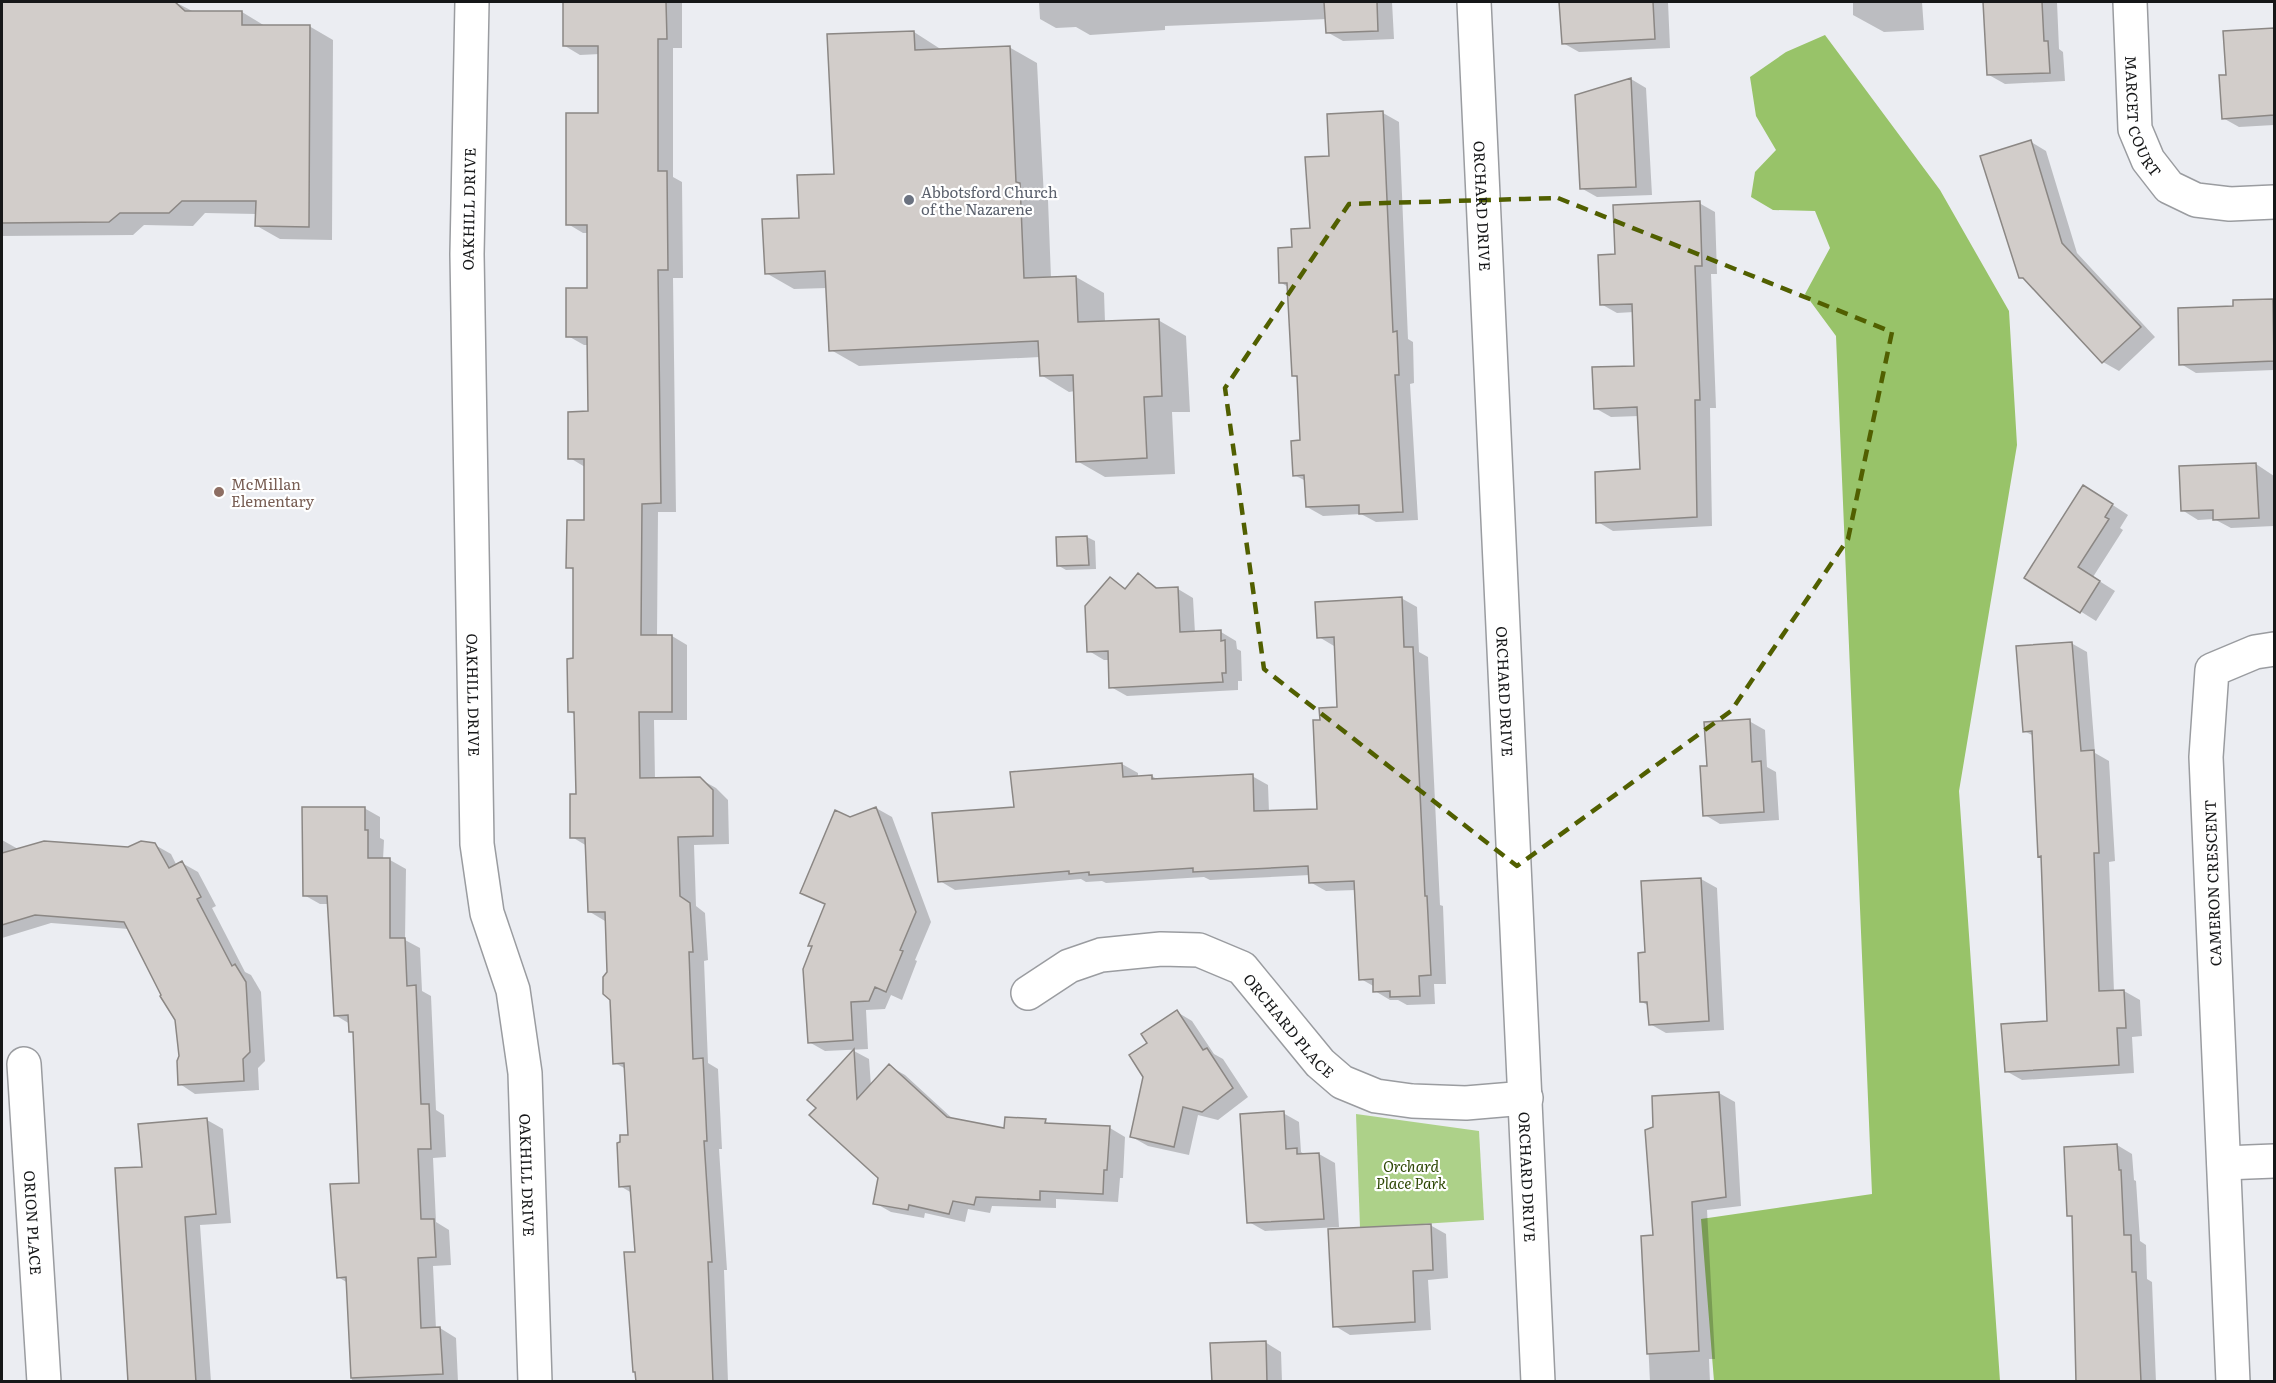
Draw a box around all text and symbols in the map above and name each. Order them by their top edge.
street label: MARCET COURT [2121,55,2168,181]
street label: ORCHARD DRIVE [1469,140,1498,271]
street label: OAKHILL DRIVE [455,147,481,271]
place label: Abbotsford Church of the Nazarene [921,180,1058,220]
marker: Abbotsford Church of the Nazarene [902,193,916,207]
place label: McMillan Elementary [231,472,315,512]
marker: McMillan Elementary [212,485,226,499]
street label: ORCHARD DRIVE [1491,626,1520,757]
street label: OAKHILL DRIVE [462,633,487,757]
street label: CAMERON CRESCENT [2198,799,2226,967]
street label: ORCHARD PLACE [1239,968,1340,1083]
street label: ORCHARD DRIVE [1514,1111,1543,1242]
street label: OAKHILL DRIVE [515,1113,542,1237]
park label: Orchard Place Park [1376,1154,1447,1194]
street label: ORION PLACE [19,1170,49,1276]

